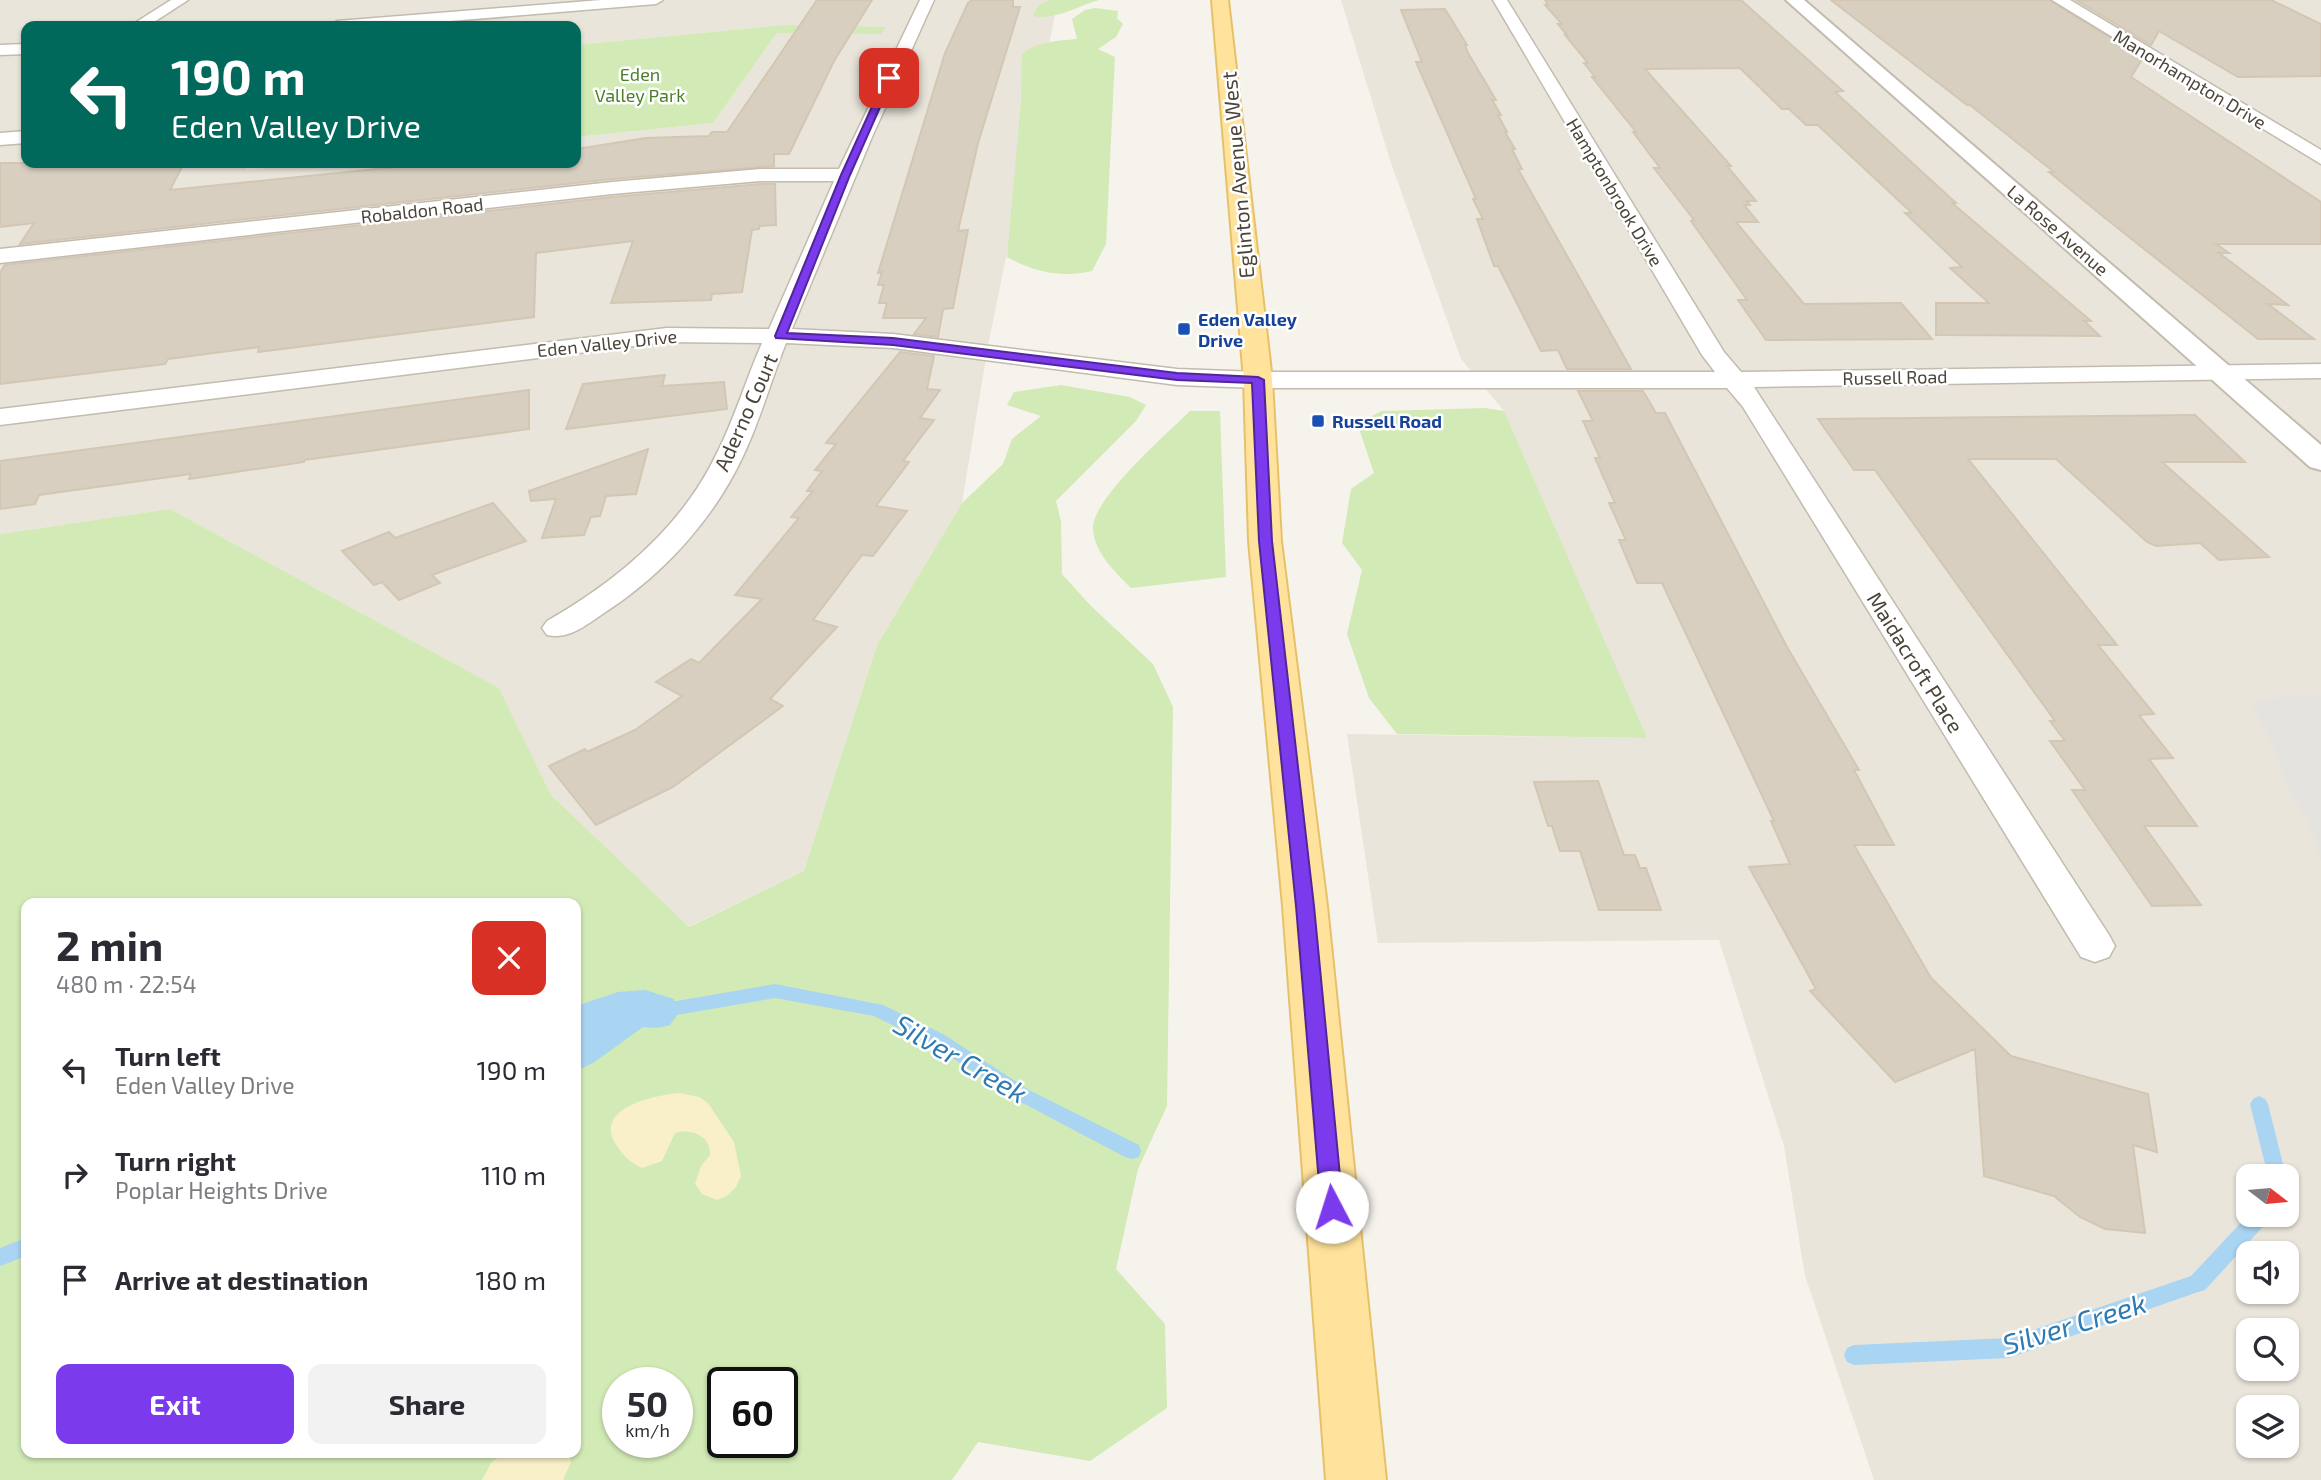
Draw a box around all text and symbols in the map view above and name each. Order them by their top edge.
street label: Manorhampton Drive [2110,25,2270,133]
text: 190 m [171,46,306,105]
pin [859,48,919,108]
icon: left [56,49,147,140]
icon: arrive [870,59,908,97]
park label: Eden Valley Park [595,63,685,106]
street label: Eglinton Avenue West [1215,70,1259,280]
text: Eden Valley Drive [171,106,421,144]
street label: Hamptonbrook Drive [1562,114,1668,270]
street label: La Rose Avenue [2003,180,2113,280]
street label: Robaldon Road [360,193,484,227]
place label: Eden Valley Drive [1198,308,1298,351]
marker: Eden Valley Drive [1176,321,1192,337]
street label: Eden Valley Drive [536,325,678,361]
street label: Aderno Court [708,349,782,475]
street label: Russell Road [1842,365,1948,389]
place label: Russell Road [1332,410,1442,432]
marker: Russell Road [1310,413,1326,429]
street label: Maidacroft Place [1863,587,1969,737]
text: 2 min [56,919,163,969]
button: close [472,921,546,995]
text: 480 m · 22:54 [56,970,197,998]
water label: Silver Creek [888,1006,1034,1110]
text: Turn left [115,1040,221,1071]
icon: left [56,1051,94,1089]
text: 190 m [477,1054,546,1085]
text: Eden Valley Drive [115,1071,295,1099]
text: Turn right [115,1145,236,1176]
icon: right [56,1156,94,1194]
text: 110 m [481,1159,546,1190]
north arrow [2236,1164,2300,1227]
map controls [2236,1164,2299,1458]
position arrow [1295,1170,1369,1244]
text: Poplar Heights Drive [115,1176,328,1204]
button: sound [2236,1241,2299,1304]
icon: arrive [56,1261,94,1299]
text: Arrive at destination [115,1264,368,1295]
text: 180 m [476,1264,546,1295]
water label: Silver Creek [1998,1285,2150,1361]
button: search [2236,1318,2299,1381]
button: Exit [56,1364,294,1444]
button: Share [308,1364,546,1444]
speed limit sign: 60 [707,1367,798,1458]
text: 50 [627,1382,668,1424]
button: layers [2236,1395,2299,1458]
text: km/h [625,1419,670,1441]

